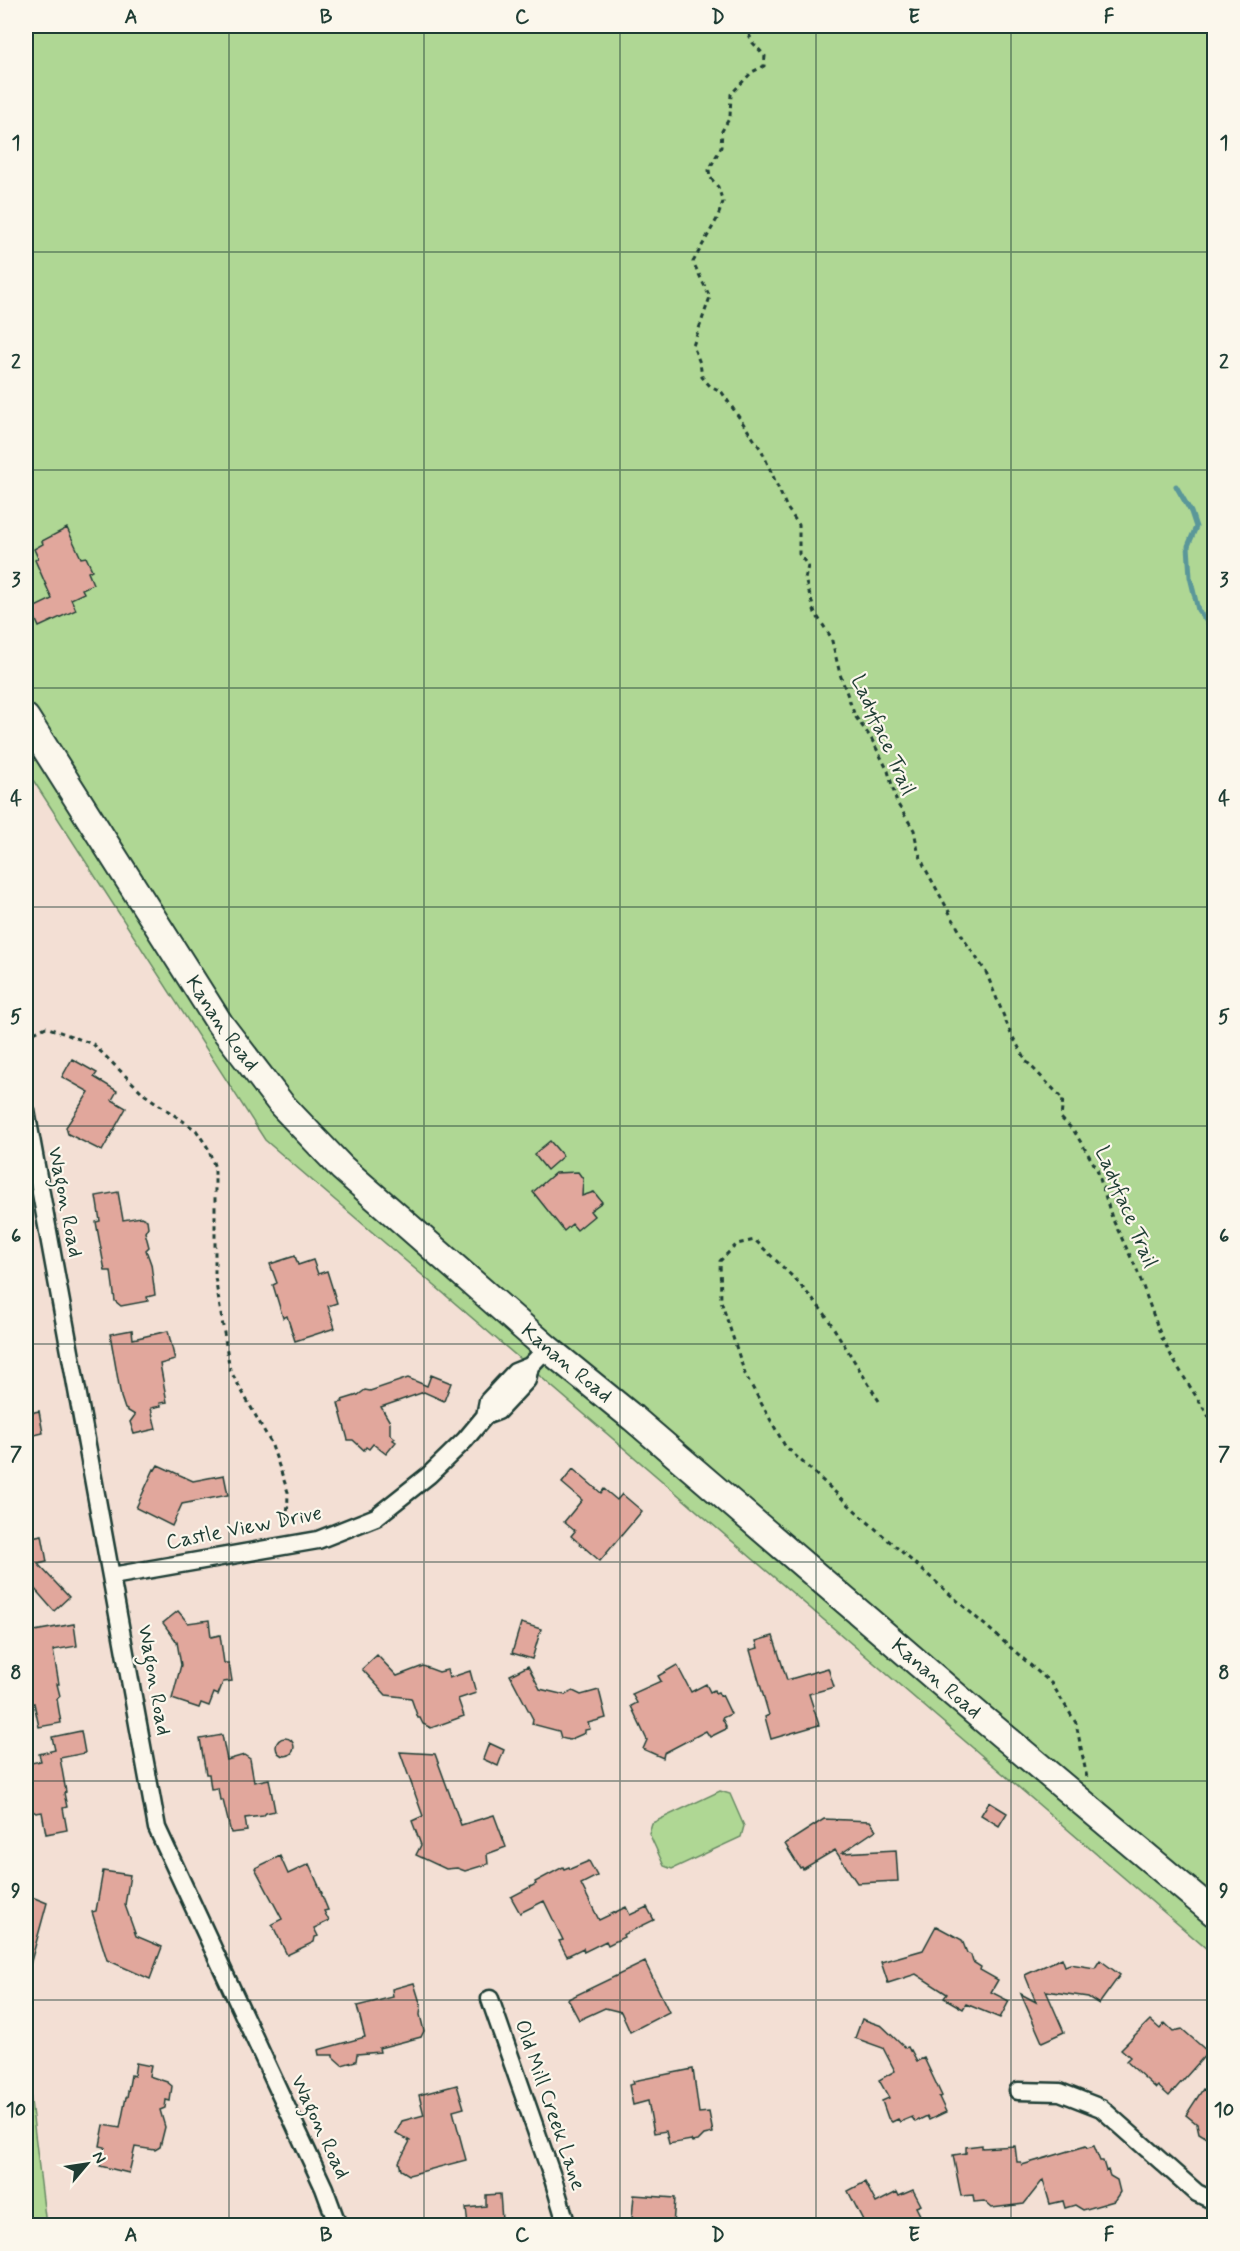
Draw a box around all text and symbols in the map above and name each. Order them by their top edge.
text: A [124,4,138,31]
text: B [320,4,333,31]
text: C [515,4,530,31]
text: D [711,4,725,31]
text: E [908,4,920,31]
text: F [1104,4,1115,31]
text: 1 [12,130,20,157]
text: 1 [1220,130,1228,157]
text: 2 [11,349,21,376]
text: 2 [1219,349,1229,376]
text: 3 [11,567,21,594]
text: 3 [1219,567,1229,594]
street label: Ladyface Trail [844,670,922,800]
text: 4 [10,786,22,813]
text: 4 [1218,786,1230,813]
street label: Kanan Road [179,970,265,1077]
text: 5 [10,1004,22,1031]
text: 5 [1218,1004,1230,1031]
street label: Ladyface Trail [1088,1142,1164,1272]
street label: Wagon Road [39,1144,89,1260]
text: 6 [11,1223,21,1250]
text: 6 [1219,1223,1229,1250]
street label: Kanan Road [515,1317,618,1410]
text: 7 [10,1441,22,1468]
text: 7 [1218,1441,1230,1468]
street label: Castle View Drive [164,1499,324,1557]
street label: Wagon Road [129,1623,177,1738]
street label: Kanan Road [885,1632,987,1726]
text: 8 [10,1660,22,1687]
text: 8 [1218,1660,1230,1687]
text: 9 [11,1878,21,1905]
text: 9 [1219,1878,1229,1905]
street label: Old Mill Creek Lane [508,2016,592,2194]
street label: Wagon Road [282,2070,356,2184]
text: 10 [6,2097,26,2124]
text: 10 [1214,2097,1234,2124]
north arrow [57,2134,117,2194]
text: N [87,2148,111,2167]
text: A [124,2222,138,2249]
text: B [320,2222,333,2249]
text: C [515,2222,530,2249]
text: D [711,2222,725,2249]
text: E [908,2222,920,2249]
text: F [1104,2222,1115,2249]

